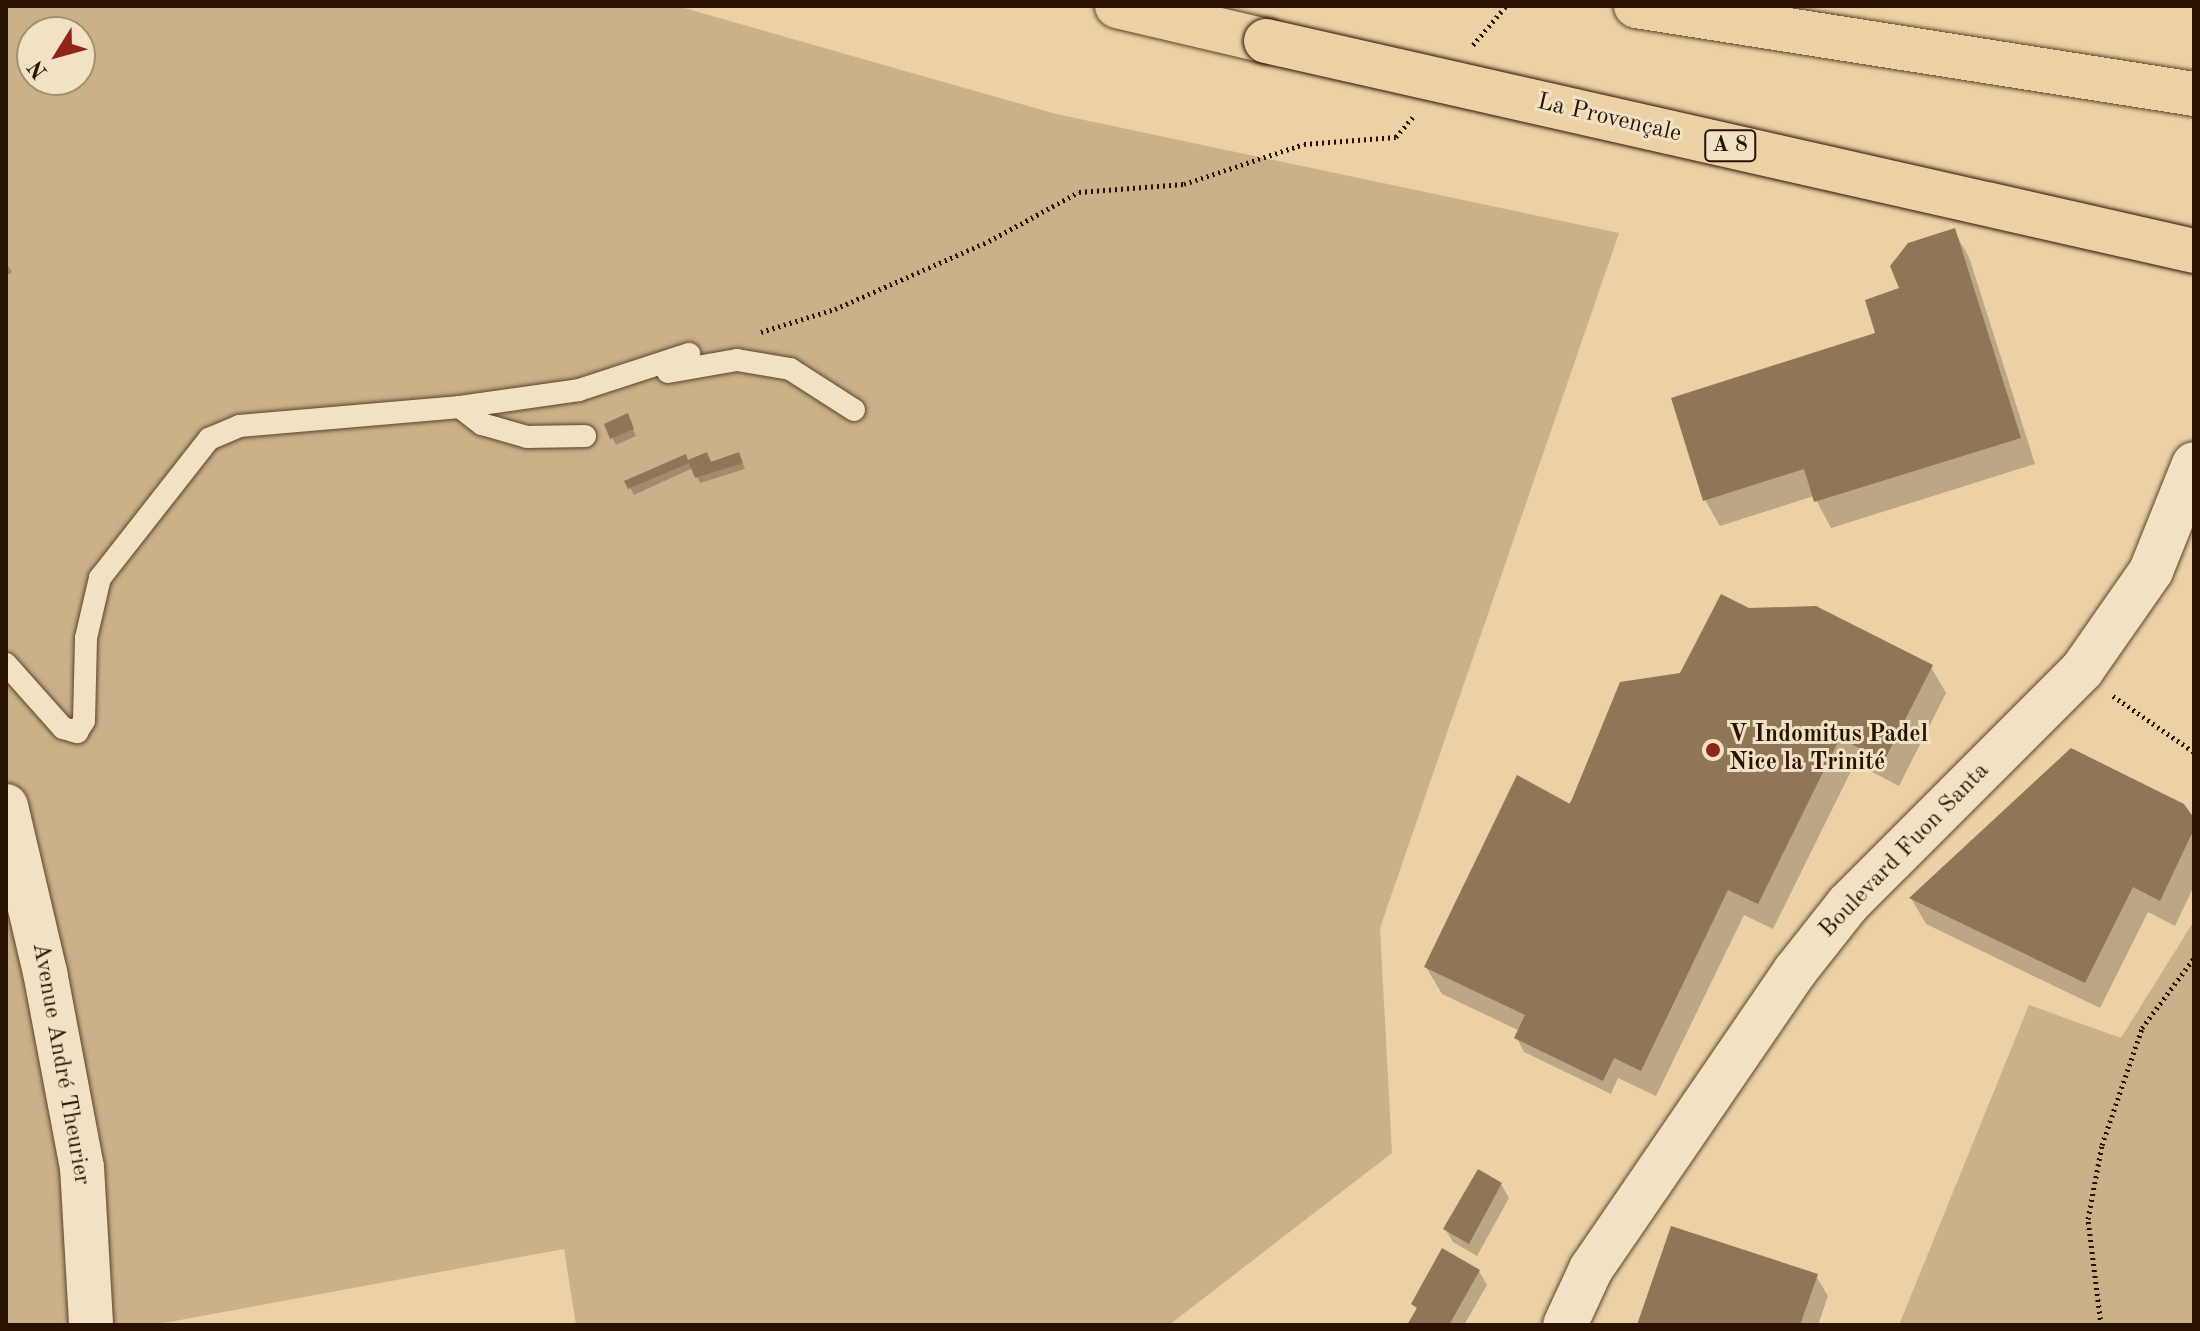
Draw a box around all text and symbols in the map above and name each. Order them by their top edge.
north arrow [16,16,96,96]
text: N [25,56,52,83]
street label: La Provençale [1534,88,1684,150]
road number: A 8 [1704,128,1756,164]
place label: V Indomitus Padel Nice la Trinité [1729,722,1928,778]
marker: V Indomitus Padel Nice la Trinité [1704,741,1722,759]
street label: Boulevard Fuon Santa [1814,757,1996,945]
street label: Avenue André Theurier [24,941,96,1187]

